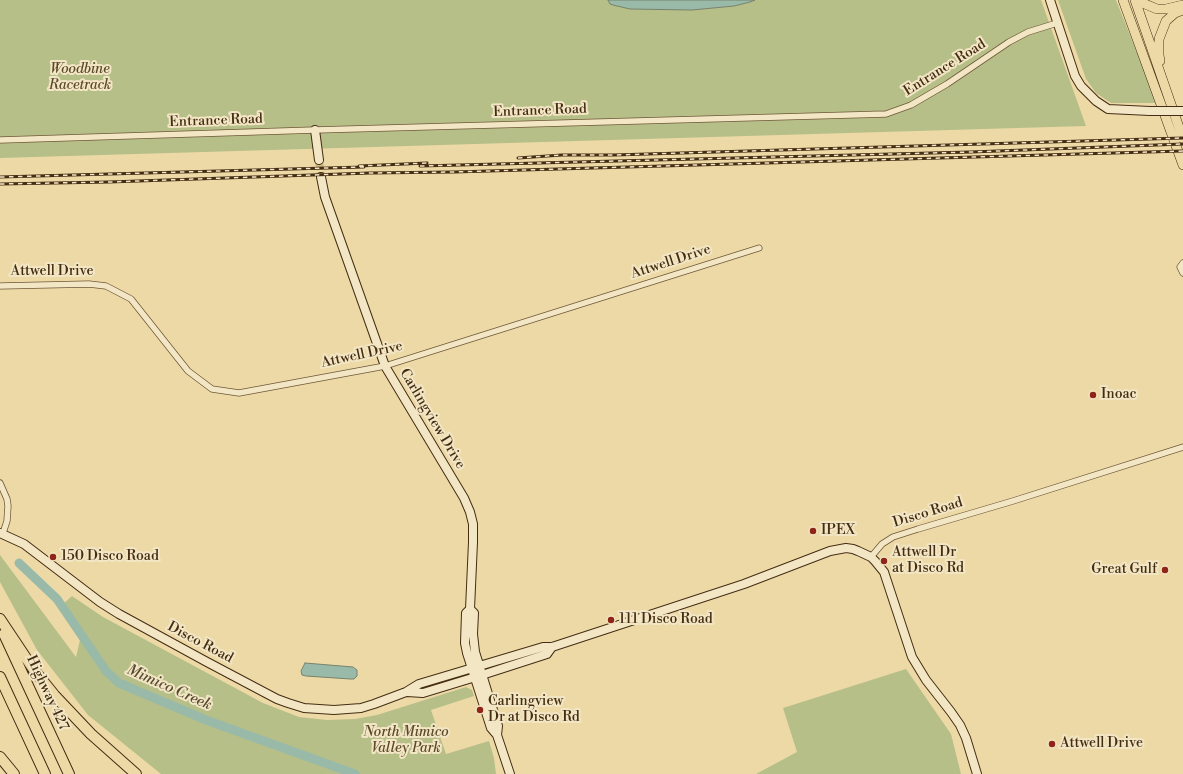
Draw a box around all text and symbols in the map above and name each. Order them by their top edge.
street label: Entrance Road [901,36,989,100]
park label: Woodbine Racetrack [49,62,111,94]
street label: Entrance Road [493,101,587,121]
street label: Entrance Road [169,111,263,131]
street label: Attwell Drive [629,241,713,283]
street label: Attwell Drive [11,264,93,280]
street label: Attwell Drive [320,338,404,372]
street label: Carlingview Drive [396,366,468,472]
place label: Inoac [1101,387,1137,403]
marker: Inoac [1088,390,1098,400]
street label: Disco Road [891,494,965,532]
place label: IPEX [821,523,855,539]
marker: IPEX [808,526,818,536]
place label: Attwell Dr at Disco Rd [892,545,964,578]
place label: 150 Disco Road [61,549,159,565]
marker: 150 Disco Road [48,552,58,562]
marker: Attwell Dr at Disco Rd [879,556,889,566]
place label: Great Gulf [1091,562,1157,578]
marker: Great Gulf [1160,565,1170,575]
place label: 111 Disco Road [619,612,713,628]
marker: 111 Disco Road [606,615,616,625]
street label: Disco Road [164,619,236,667]
street label: Highway 427 [22,653,72,733]
water label: Mimico Creek [124,661,214,715]
place label: Carlingview Dr at Disco Rd [488,694,580,726]
marker: Carlingview Dr at Disco Rd [475,705,485,715]
park label: North Mimico Valley Park [363,725,449,758]
place label: Attwell Drive [1060,736,1143,752]
marker: Attwell Drive [1047,739,1057,749]

